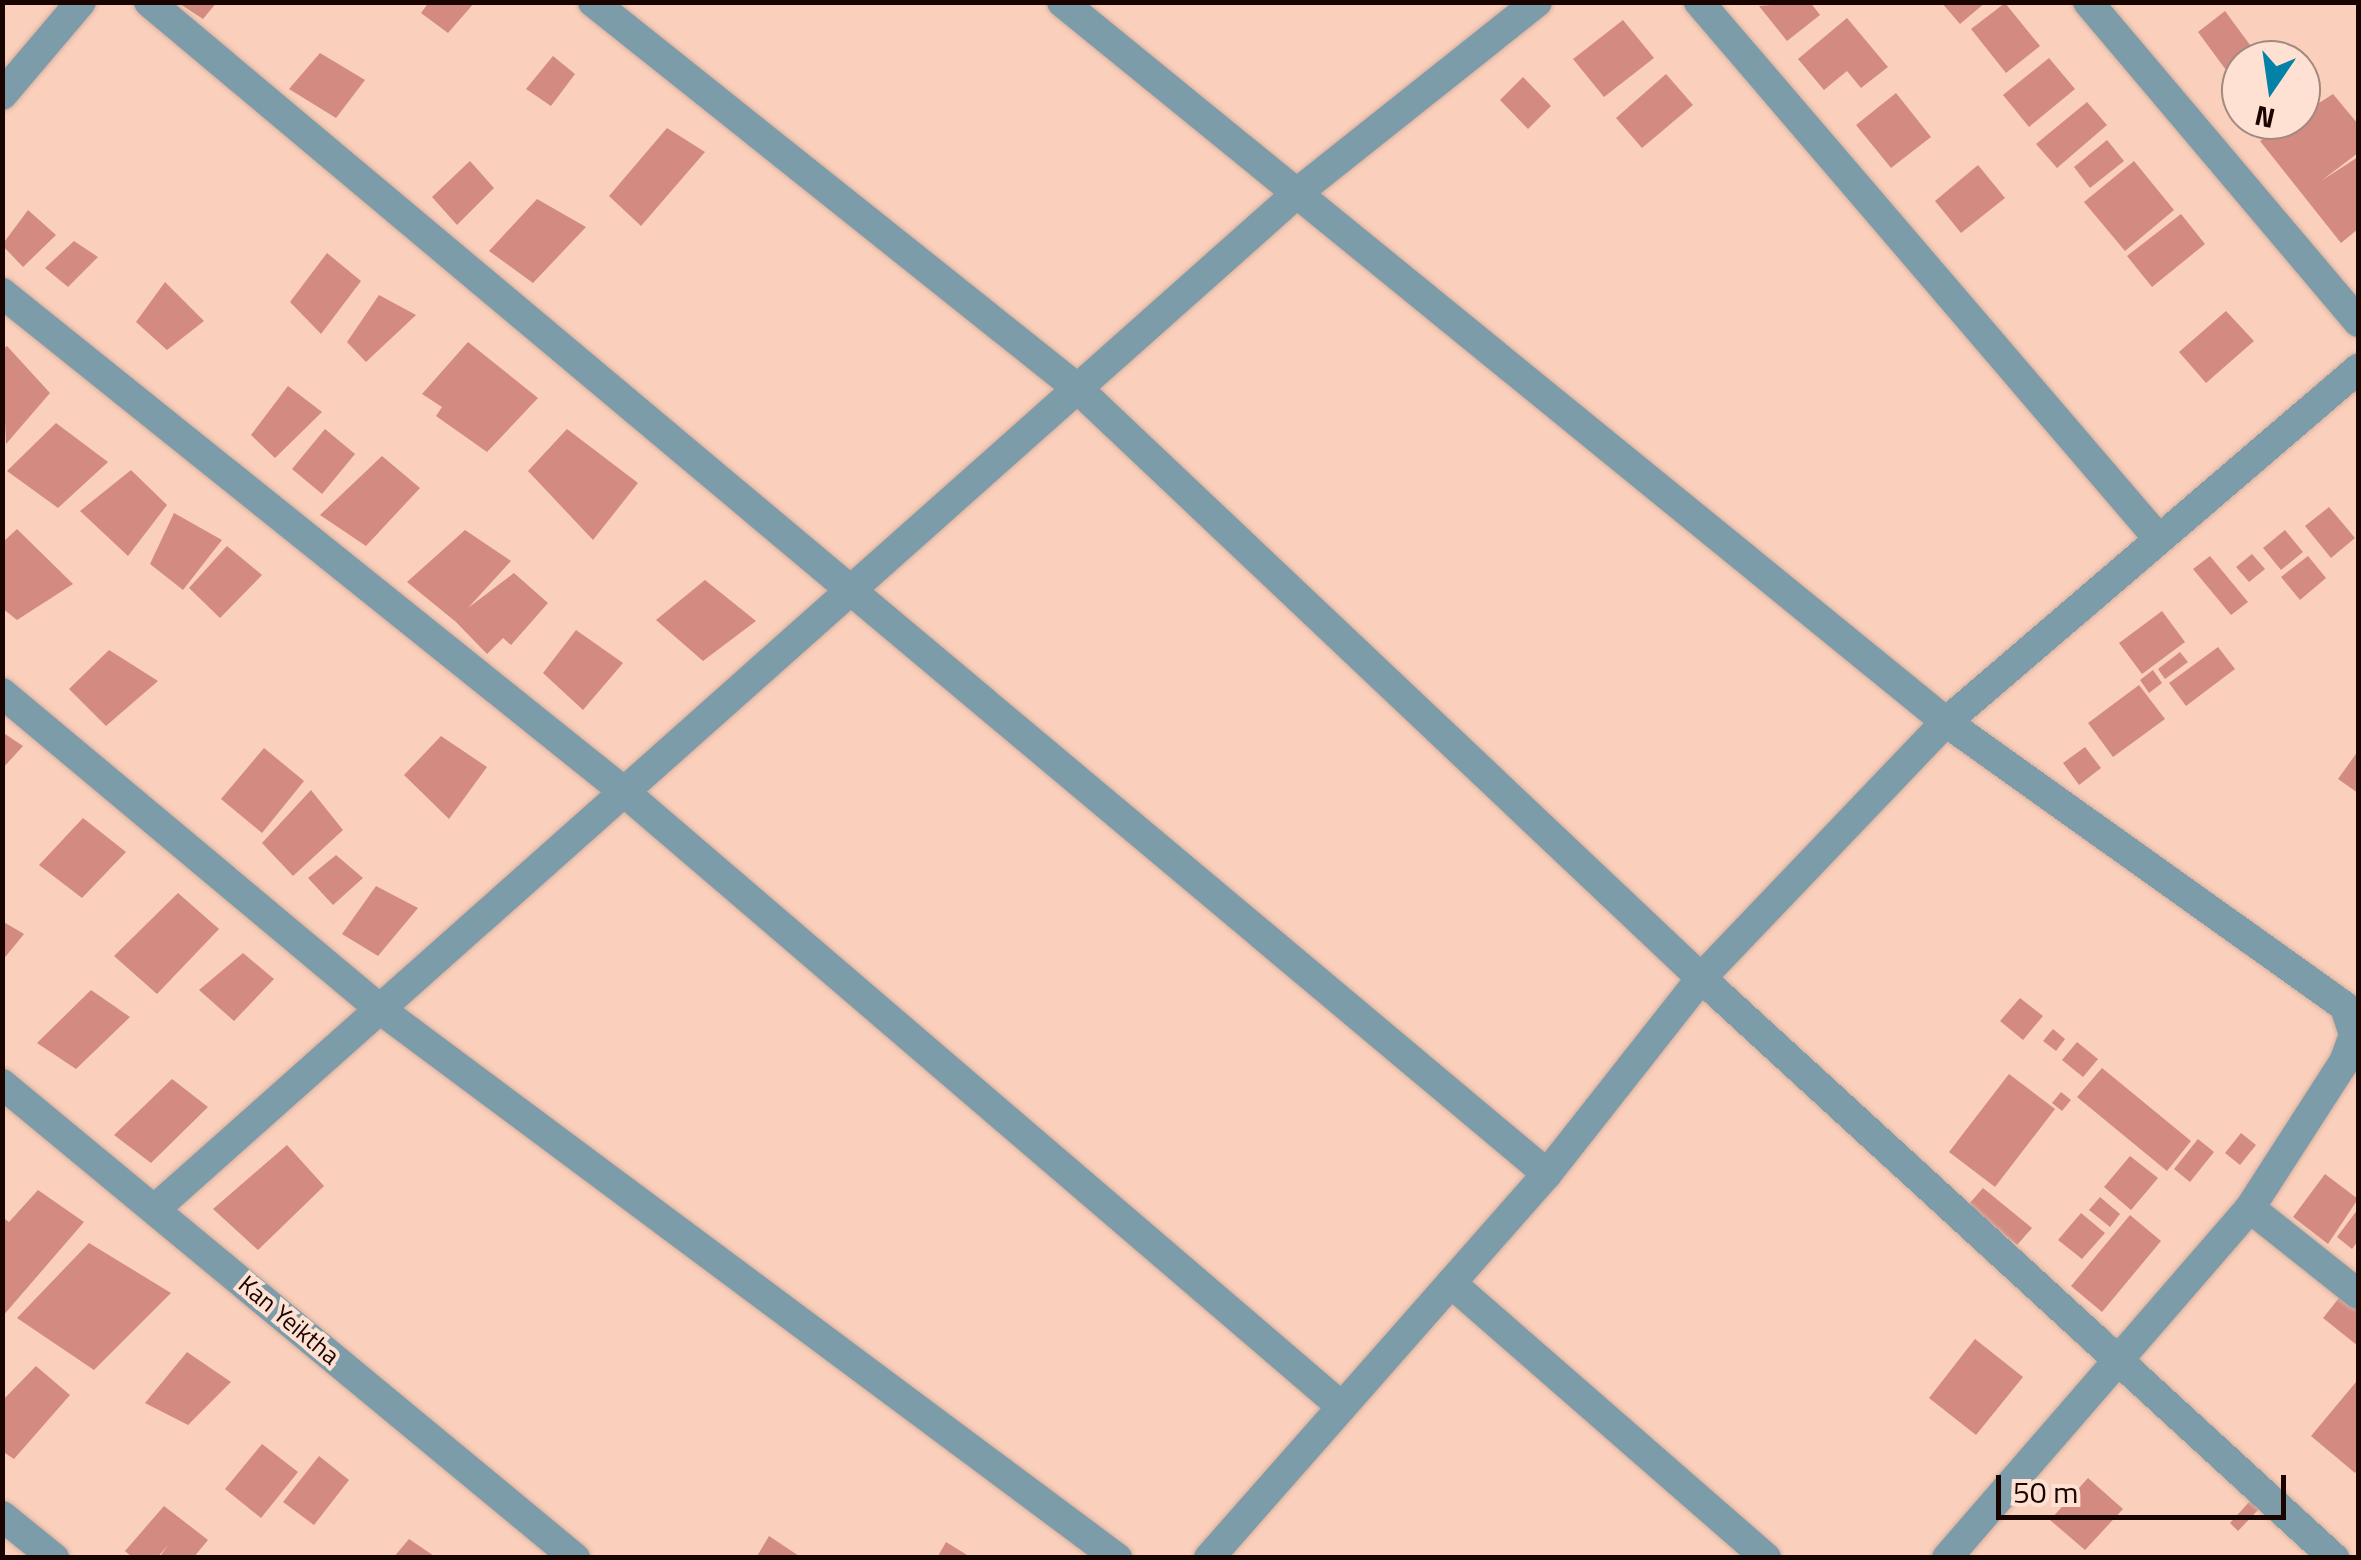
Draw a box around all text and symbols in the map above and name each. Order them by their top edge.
north arrow [2221,40,2321,140]
text: N [2250,95,2279,141]
street label: Kan Yeiktha [233,1269,345,1371]
scale bar [2001,1455,2291,1517]
text: 50 m [2013,1469,2078,1515]

